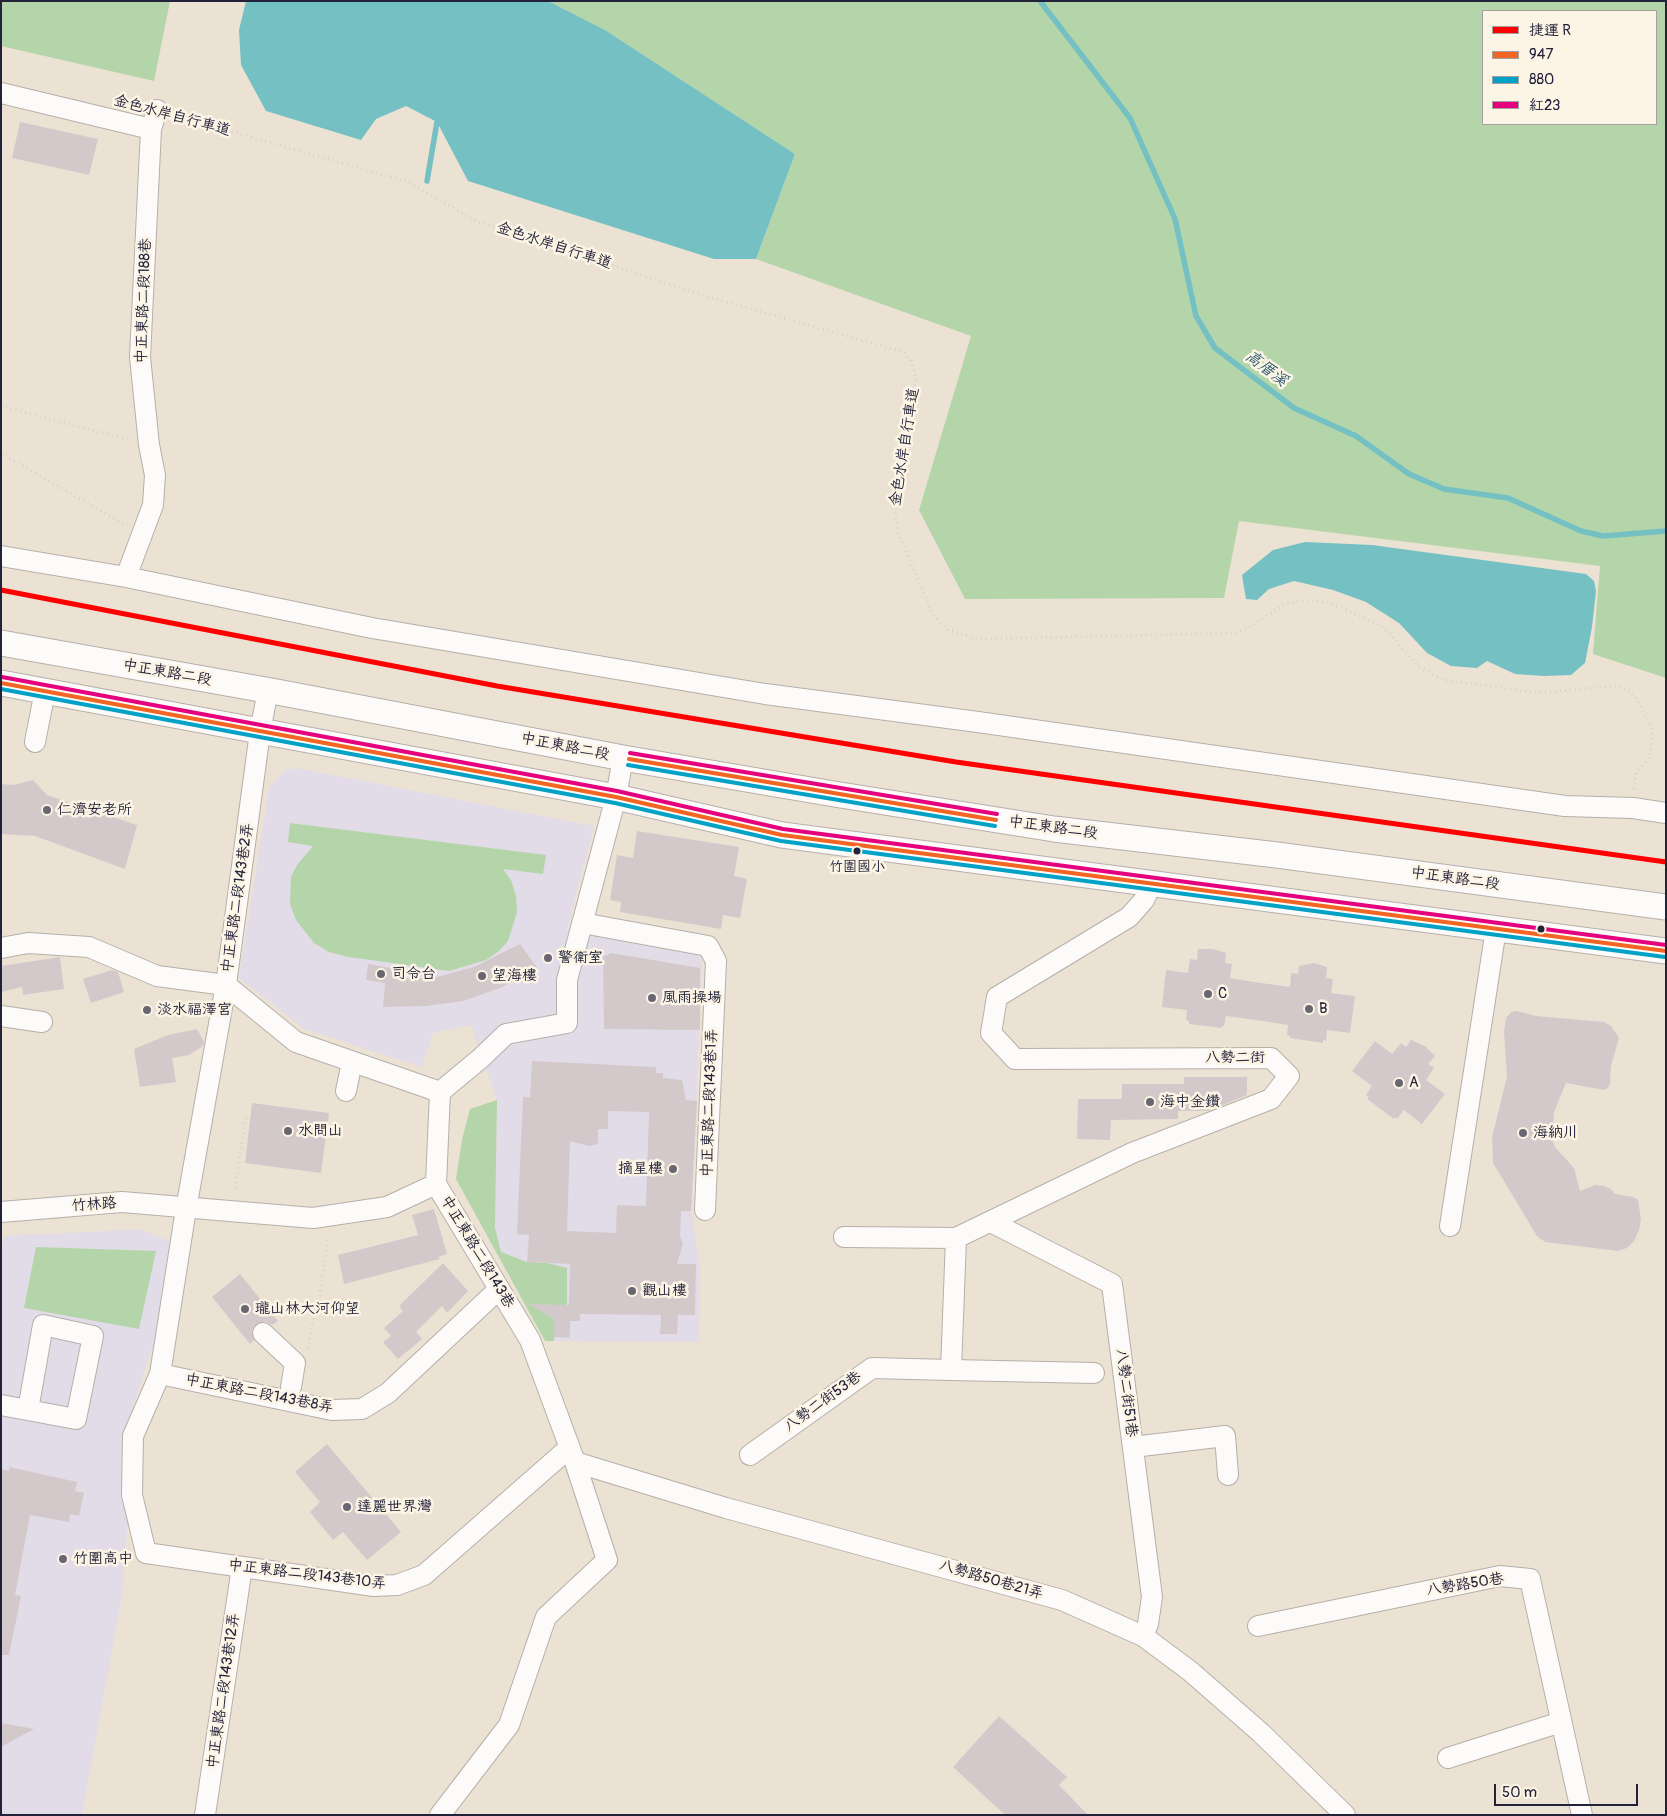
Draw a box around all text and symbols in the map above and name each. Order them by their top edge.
legend [1482,10,1657,125]
text: 捷運 R [1529,21,1571,40]
text: 947 [1529,45,1553,64]
text: 880 [1529,70,1554,89]
street label: 金色水岸自行車道 [112,92,232,140]
text: 紅23 [1529,96,1560,115]
street label: 金色水岸自行車道 [494,219,614,273]
street label: 中正東路二段188巷 [133,238,155,364]
water label: 高厝溪 [1241,347,1291,391]
street label: 金色水岸自行車道 [887,386,923,508]
street label: 中正東路二段 [121,656,213,690]
street label: 中正東路二段 [519,730,611,764]
place label: 仁濟安老所 [57,801,132,819]
marker: 仁濟安老所 [41,804,53,816]
street label: 中正東路二段 [1007,813,1099,843]
street label: 中正東路二段143巷2弄 [219,822,257,974]
marker: 竹圍國小 [852,846,862,856]
place label: 竹圍國小 [829,859,885,875]
street label: 中正東路二段 [1409,864,1501,894]
unlabelled marker [1536,924,1546,934]
place label: 警衛室 [558,949,603,967]
marker: 警衛室 [542,952,554,964]
place label: 司令台 [391,965,436,983]
place label: 望海樓 [492,967,537,985]
marker: 司令台 [375,968,387,980]
marker: 望海樓 [476,970,488,982]
place label: C [1218,985,1227,1003]
marker: C [1202,988,1214,1000]
place label: 風雨操場 [662,989,722,1007]
marker: 風雨操場 [646,992,658,1004]
place label: B [1319,1000,1327,1018]
place label: 淡水福澤宮 [157,1001,232,1019]
marker: B [1303,1003,1315,1015]
marker: 淡水福澤宮 [141,1004,153,1016]
street label: 中正東路二段143巷1弄 [698,1028,722,1178]
street label: 八勢二街 [1205,1049,1265,1067]
place label: A [1409,1074,1419,1092]
marker: A [1393,1077,1405,1089]
place label: 海中金鑽 [1160,1093,1220,1111]
marker: 海中金鑽 [1144,1096,1156,1108]
place label: 水問山 [298,1122,343,1140]
place label: 海納川 [1533,1124,1578,1142]
marker: 水問山 [282,1125,294,1137]
marker: 海納川 [1517,1127,1529,1139]
place label: 摘星樓 [618,1160,663,1178]
marker: 摘星樓 [667,1163,679,1175]
street label: 中正東路二段143巷 [436,1193,518,1311]
street label: 竹林路 [71,1194,117,1216]
place label: 觀山樓 [642,1282,687,1300]
marker: 觀山樓 [626,1285,638,1297]
place label: 瓏山林大河仰望 [255,1300,360,1318]
marker: 瓏山林大河仰望 [239,1303,251,1315]
street label: 八勢二街51巷 [1112,1348,1140,1438]
street label: 八勢二街53巷 [781,1368,865,1436]
street label: 中正東路二段143巷8弄 [183,1371,335,1417]
place label: 達麗世界灣 [357,1498,432,1516]
marker: 達麗世界灣 [341,1501,353,1513]
place label: 竹圍高中 [73,1550,133,1568]
marker: 竹圍高中 [57,1553,69,1565]
street label: 中正東路二段143巷10弄 [227,1556,387,1594]
street label: 八勢路50巷21弄 [937,1557,1045,1603]
street label: 八勢路50巷 [1425,1570,1505,1600]
street label: 中正東路二段143巷12弄 [204,1612,244,1770]
scale bar [1497,1774,1641,1806]
text: 50 m [1502,1783,1537,1802]

